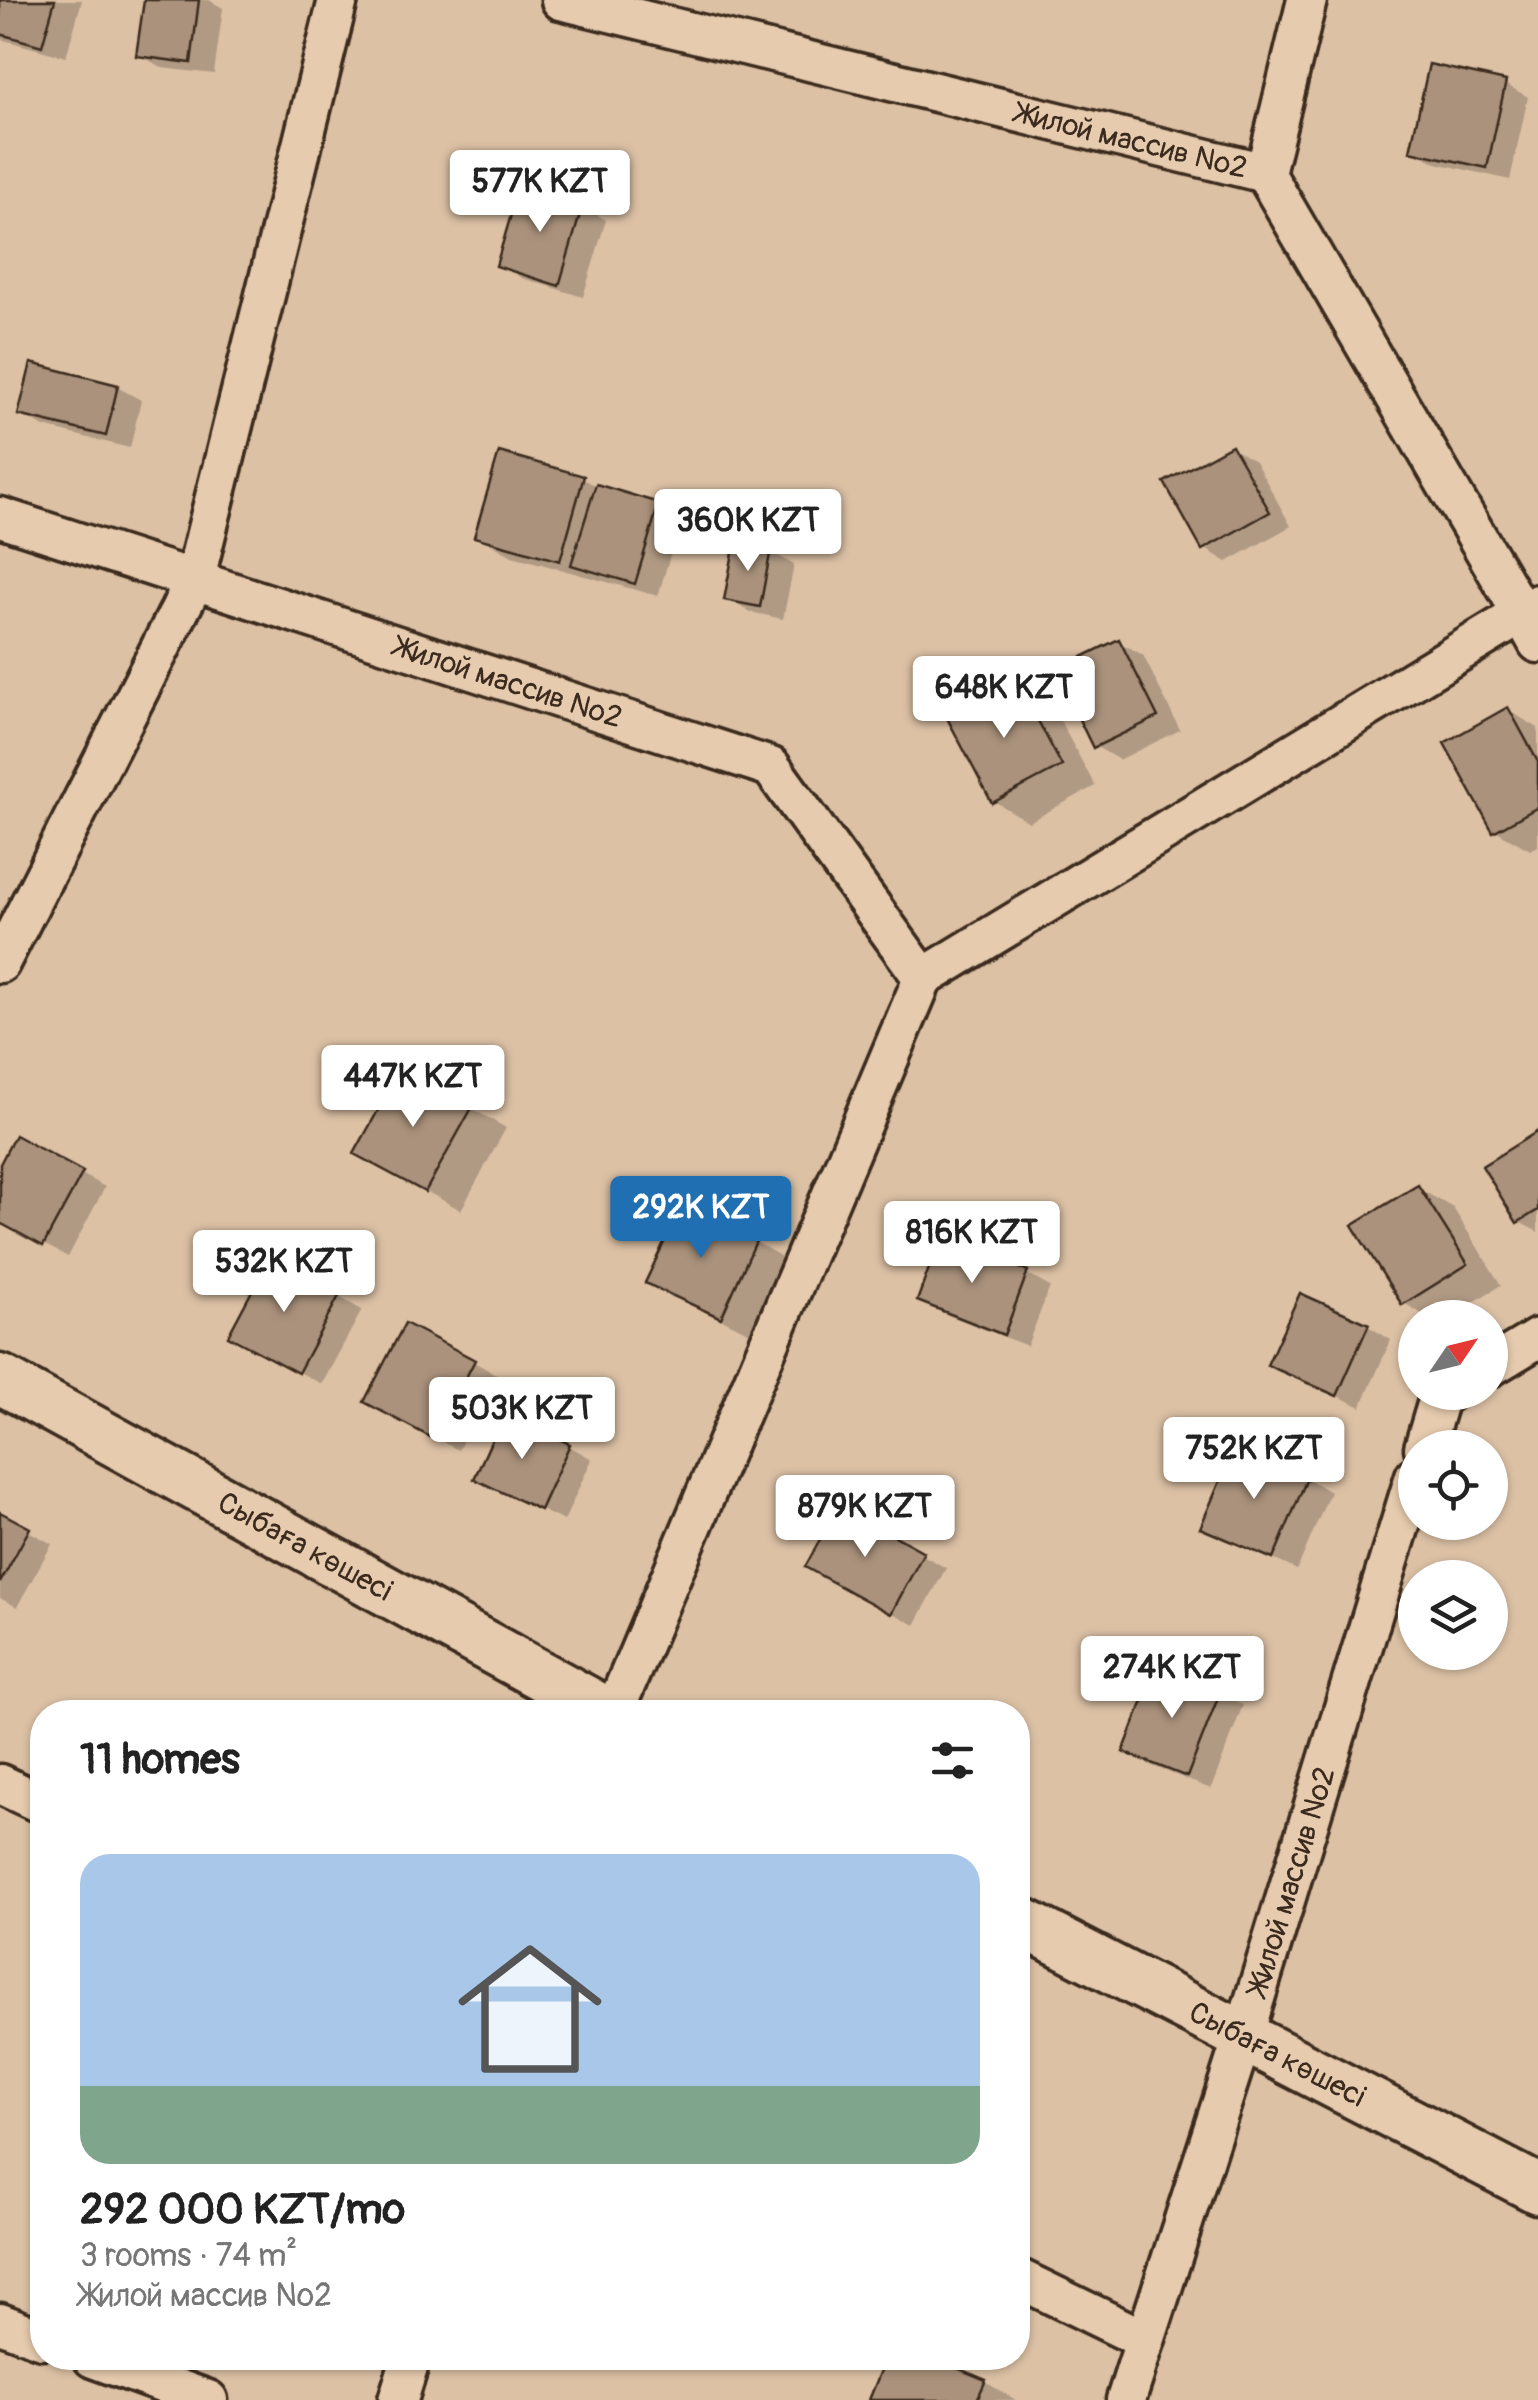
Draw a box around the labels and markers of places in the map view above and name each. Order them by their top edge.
pin: 577K KZT [437,150,643,235]
pin: 360K KZT [645,489,851,574]
pin: 648K KZT [901,656,1107,741]
pin: 447K KZT [310,1045,516,1130]
pin: 292K KZT [598,1176,804,1261]
pin: 816K KZT [869,1201,1075,1286]
pin: 532K KZT [181,1230,387,1315]
pin: 503K KZT [419,1377,625,1462]
pin: 752K KZT [1151,1417,1357,1502]
pin: 879K KZT [762,1475,968,1560]
pin: 274K KZT [1069,1636,1275,1721]

